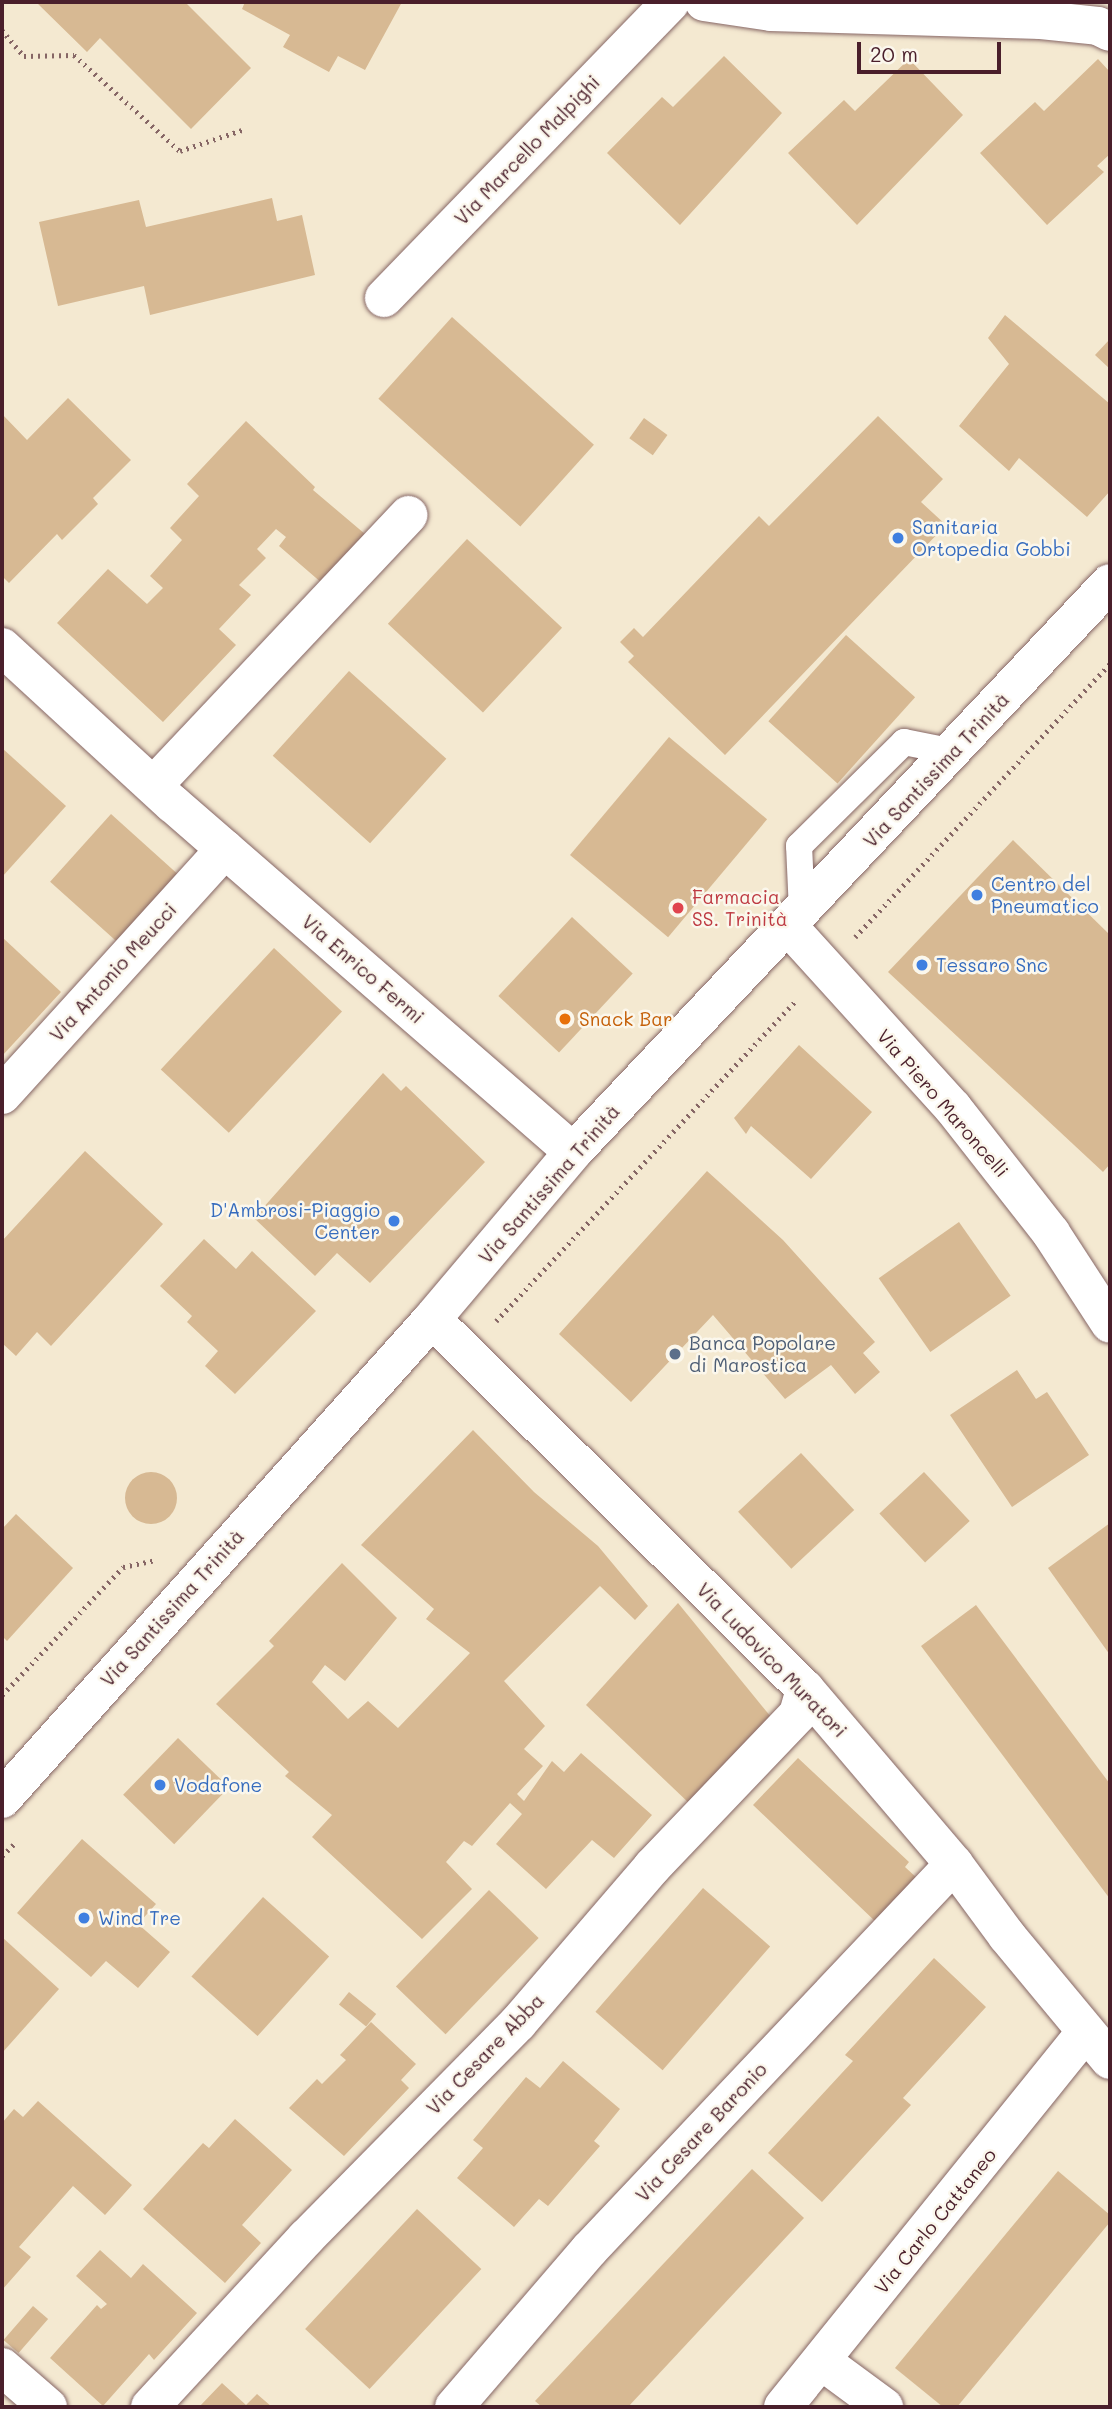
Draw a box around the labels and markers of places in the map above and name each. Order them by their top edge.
place label: Sanitaria Ortopedia Gobbi [912,516,1071,560]
marker: Sanitaria Ortopedia Gobbi [890,530,906,546]
place label: Centro del Pneumatico [991,873,1099,917]
place label: Farmacia SS. Trinità [692,886,788,930]
marker: Centro del Pneumatico [969,887,985,903]
marker: Farmacia SS. Trinità [670,900,686,916]
place label: Tessaro Snc [936,954,1048,976]
marker: Tessaro Snc [914,957,930,973]
place label: Snack Bar [579,1008,673,1030]
marker: Snack Bar [557,1011,573,1027]
place label: D'Ambrosi-Piaggio Center [210,1199,380,1243]
marker: D'Ambrosi-Piaggio Center [386,1213,402,1229]
place label: Banca Popolare di Marostica [689,1332,836,1376]
marker: Banca Popolare di Marostica [667,1346,683,1362]
place label: Vodafone [174,1774,262,1796]
marker: Vodafone [152,1777,168,1793]
place label: Wind Tre [98,1907,181,1929]
marker: Wind Tre [76,1910,92,1926]

